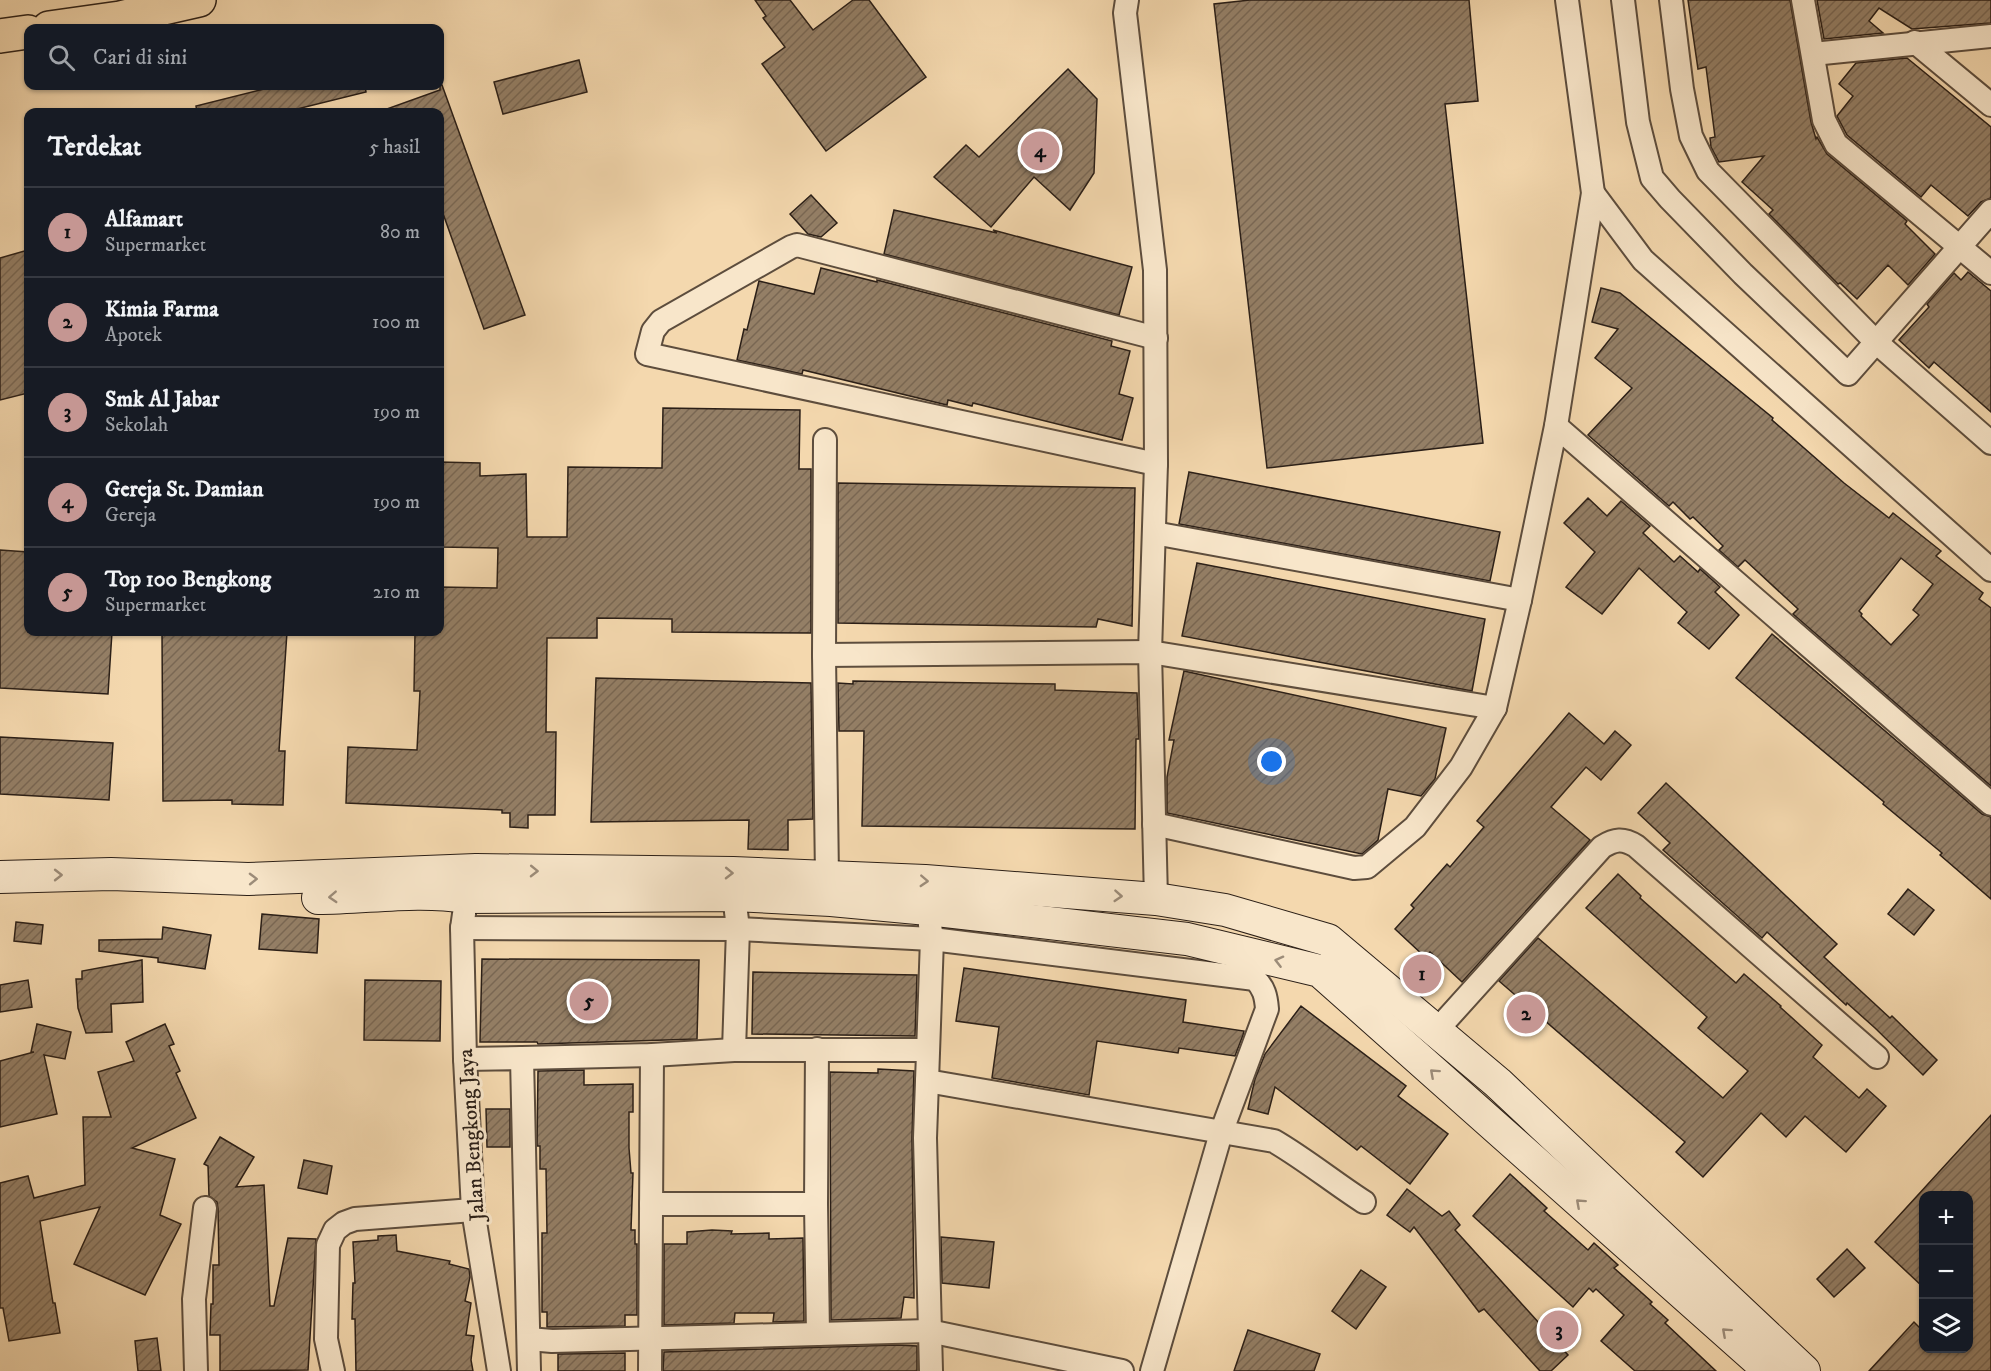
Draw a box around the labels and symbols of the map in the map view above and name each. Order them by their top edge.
pin: 4 [1020,128,1060,174]
your location [1257,747,1286,776]
one-way arrow [530,865,539,877]
one-way arrow [724,867,733,879]
one-way arrow [54,869,63,881]
one-way arrow [249,872,258,885]
one-way arrow [919,874,928,887]
one-way arrow [1114,890,1123,903]
one-way arrow [329,891,338,904]
pin: 1 [1402,952,1442,996]
one-way arrow [1274,956,1284,969]
pin: 5 [570,978,608,1024]
pin: 2 [1506,992,1546,1036]
street label: Jalan Bengkong Jaya [453,1048,491,1224]
one-way arrow [1431,1069,1441,1080]
one-way arrow [1576,1199,1587,1210]
pin: 3 [1540,1308,1578,1352]
one-way arrow [1722,1328,1733,1339]

